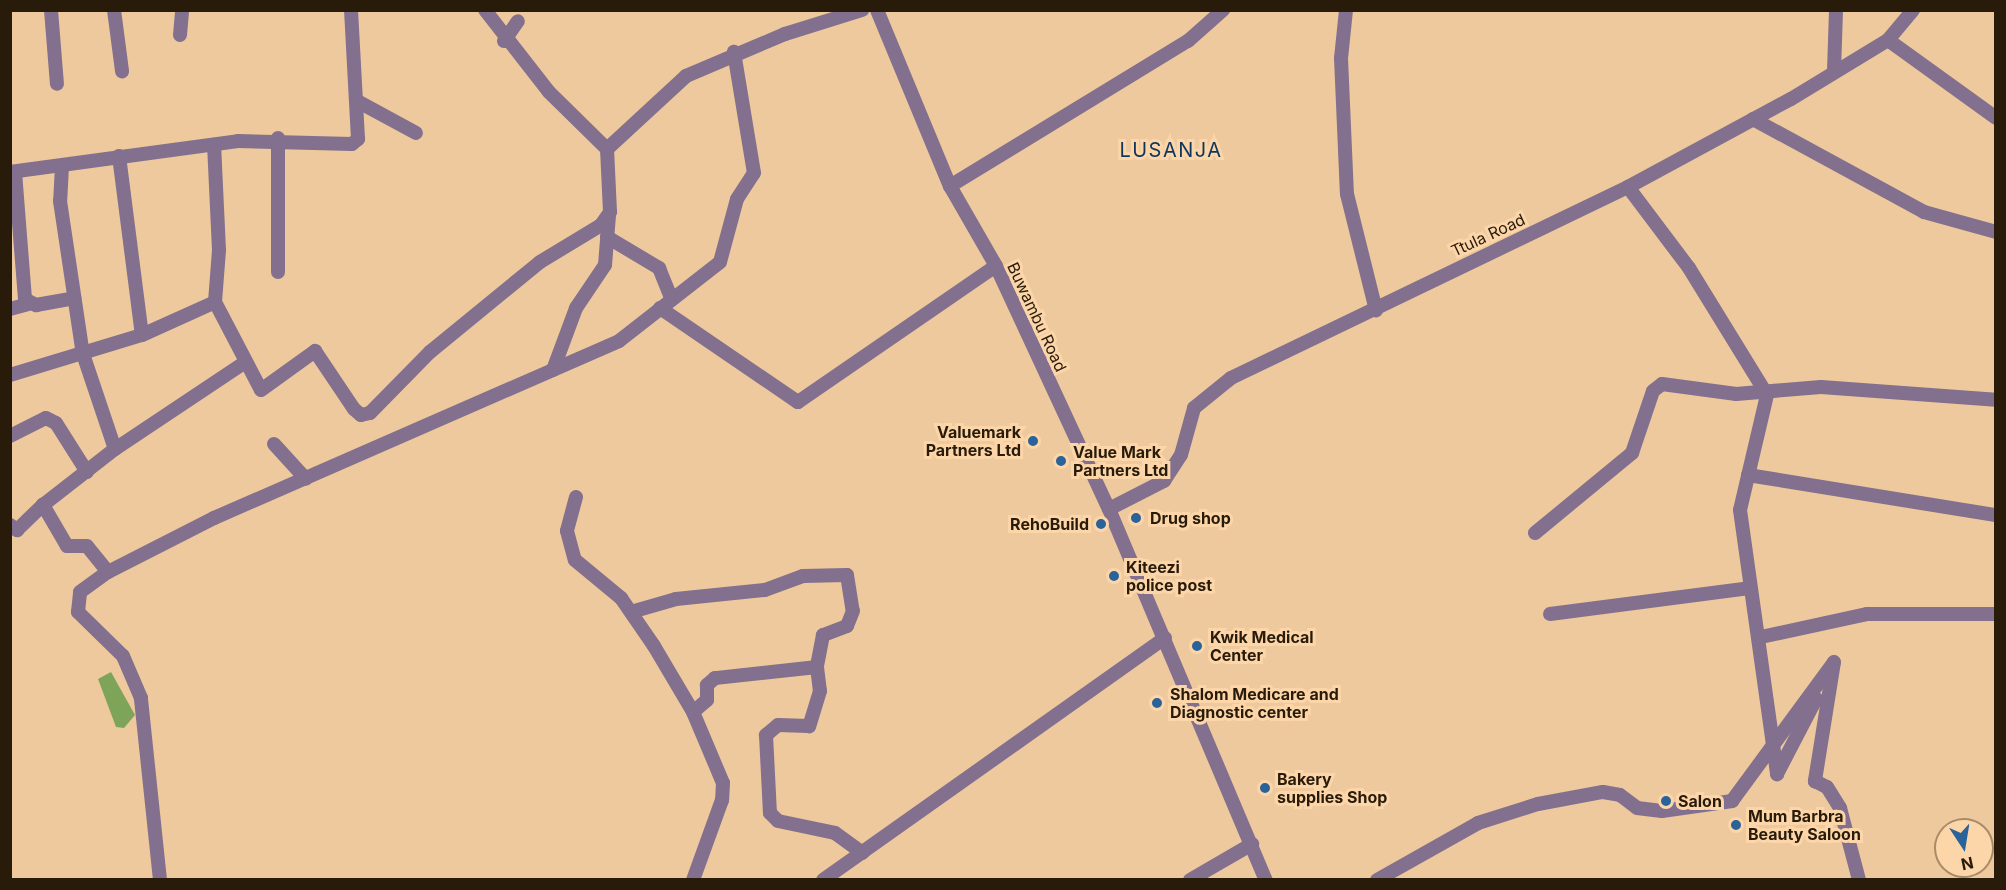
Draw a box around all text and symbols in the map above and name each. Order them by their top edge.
district label: LUSANJA [1119,138,1223,162]
street label: Ttula Road [1448,210,1528,260]
street label: Buwambu Road [1003,259,1071,375]
place label: Valuemark Partners Ltd [926,422,1021,460]
marker: Valuemark Partners Ltd [1026,434,1040,448]
place label: Value Mark Partners Ltd [1073,442,1168,480]
marker: Value Mark Partners Ltd [1054,454,1068,468]
place label: Drug shop [1150,508,1231,528]
marker: Drug shop [1127,509,1145,527]
place label: RehoBuild [1010,514,1089,534]
marker: RehoBuild [1094,517,1108,531]
place label: Kiteezi police post [1126,557,1212,595]
marker: Kiteezi police post [1107,569,1121,583]
place label: Kwik Medical Center [1210,627,1314,665]
marker: Kwik Medical Center [1188,637,1206,655]
place label: Shalom Medicare and Diagnostic center [1170,684,1339,722]
marker: Shalom Medicare and Diagnostic center [1148,694,1166,712]
place label: Bakery supplies Shop [1277,769,1387,807]
marker: Bakery supplies Shop [1258,781,1272,795]
place label: Salon [1678,791,1722,811]
marker: Salon [1659,794,1673,808]
place label: Mum Barbra Beauty Saloon [1748,806,1861,844]
marker: Mum Barbra Beauty Saloon [1729,818,1743,832]
north arrow [1934,818,1994,878]
text: N [1959,853,1975,875]

